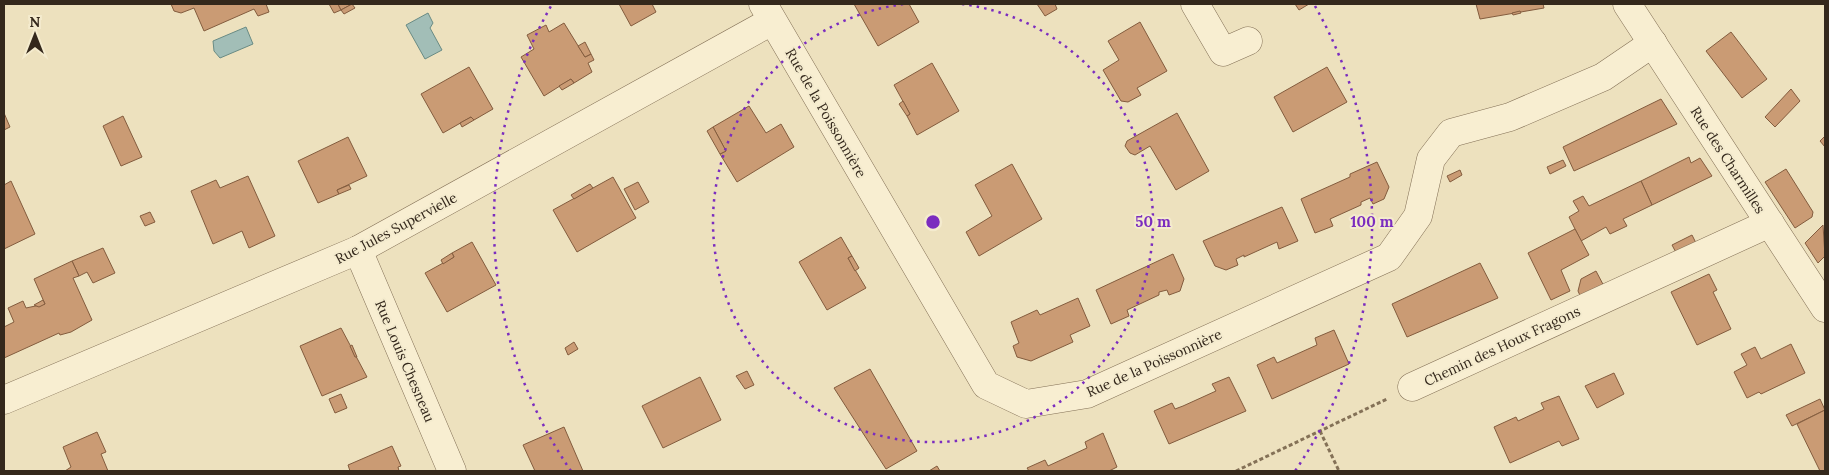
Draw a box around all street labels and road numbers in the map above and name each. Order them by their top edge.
street label: Rue de la Poissonnière [782,45,871,181]
street label: Rue des Charmilles [1687,103,1769,217]
street label: Rue Jules Supervielle [332,188,460,268]
street label: Rue Louis Chesneau [371,297,439,425]
street label: Chemin des Houx Fragons [1421,302,1583,390]
street label: Rue de la Poissonnière [1083,325,1225,401]

